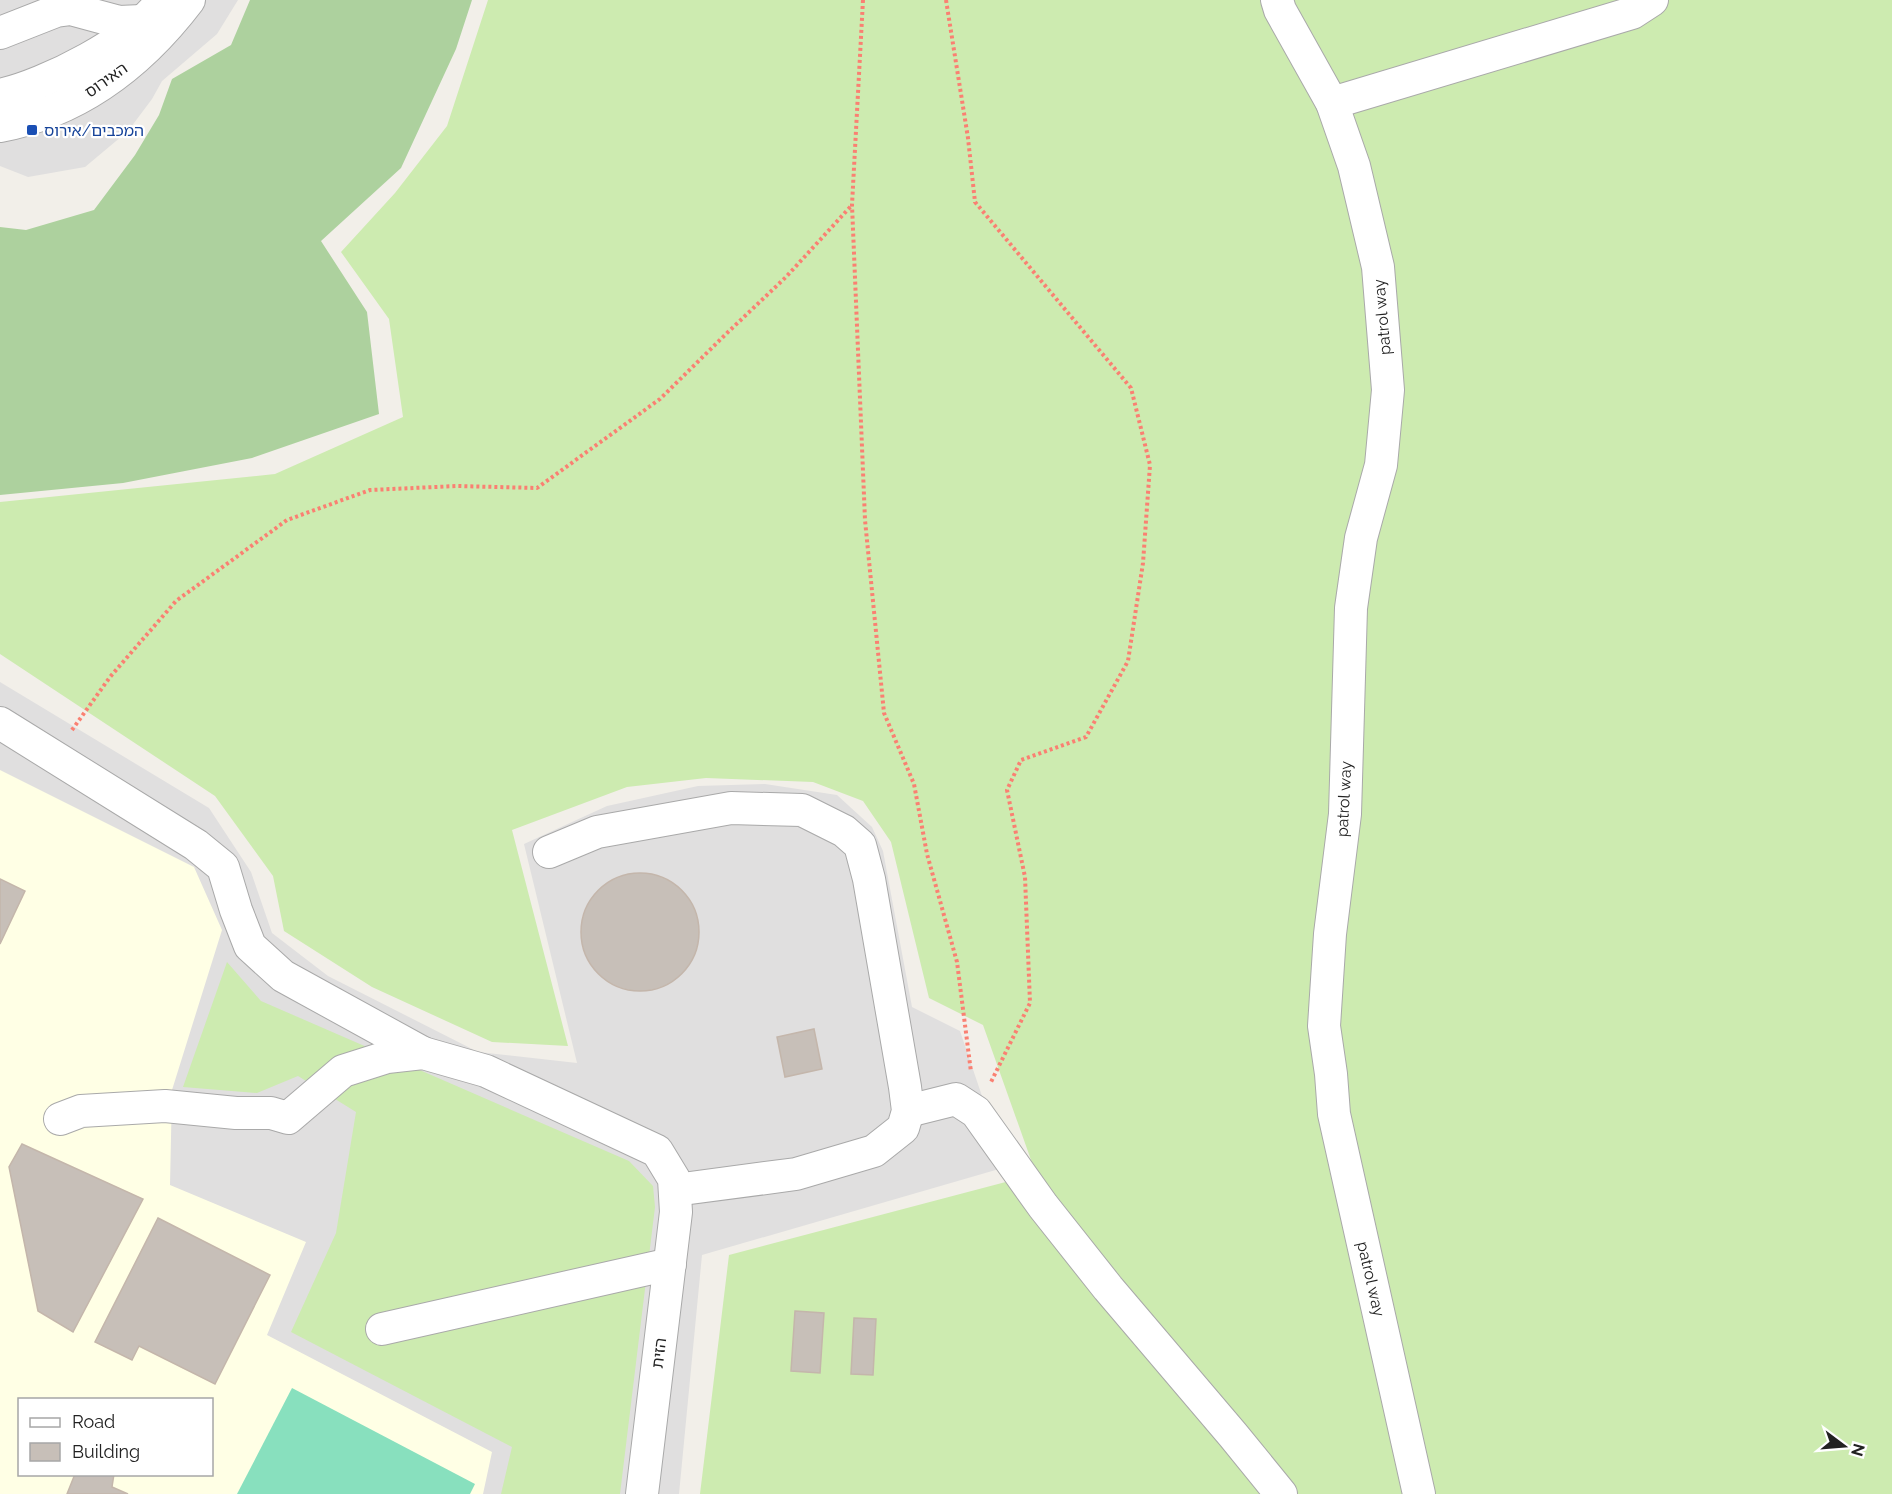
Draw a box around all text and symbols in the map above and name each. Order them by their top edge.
street label: האירוס [81,59,131,101]
place label: המכבים/אירוס [44,121,144,140]
marker: המכבים/אירוס [25,123,39,137]
street label: patrol way [1369,278,1395,356]
street label: patrol way [1333,760,1355,838]
street label: patrol way [1353,1240,1389,1319]
street label: הזית [648,1337,670,1369]
legend [18,1398,213,1476]
text: Road [72,1411,115,1432]
north arrow [1814,1416,1874,1476]
text: Building [72,1441,140,1462]
text: N [1847,1442,1869,1458]

